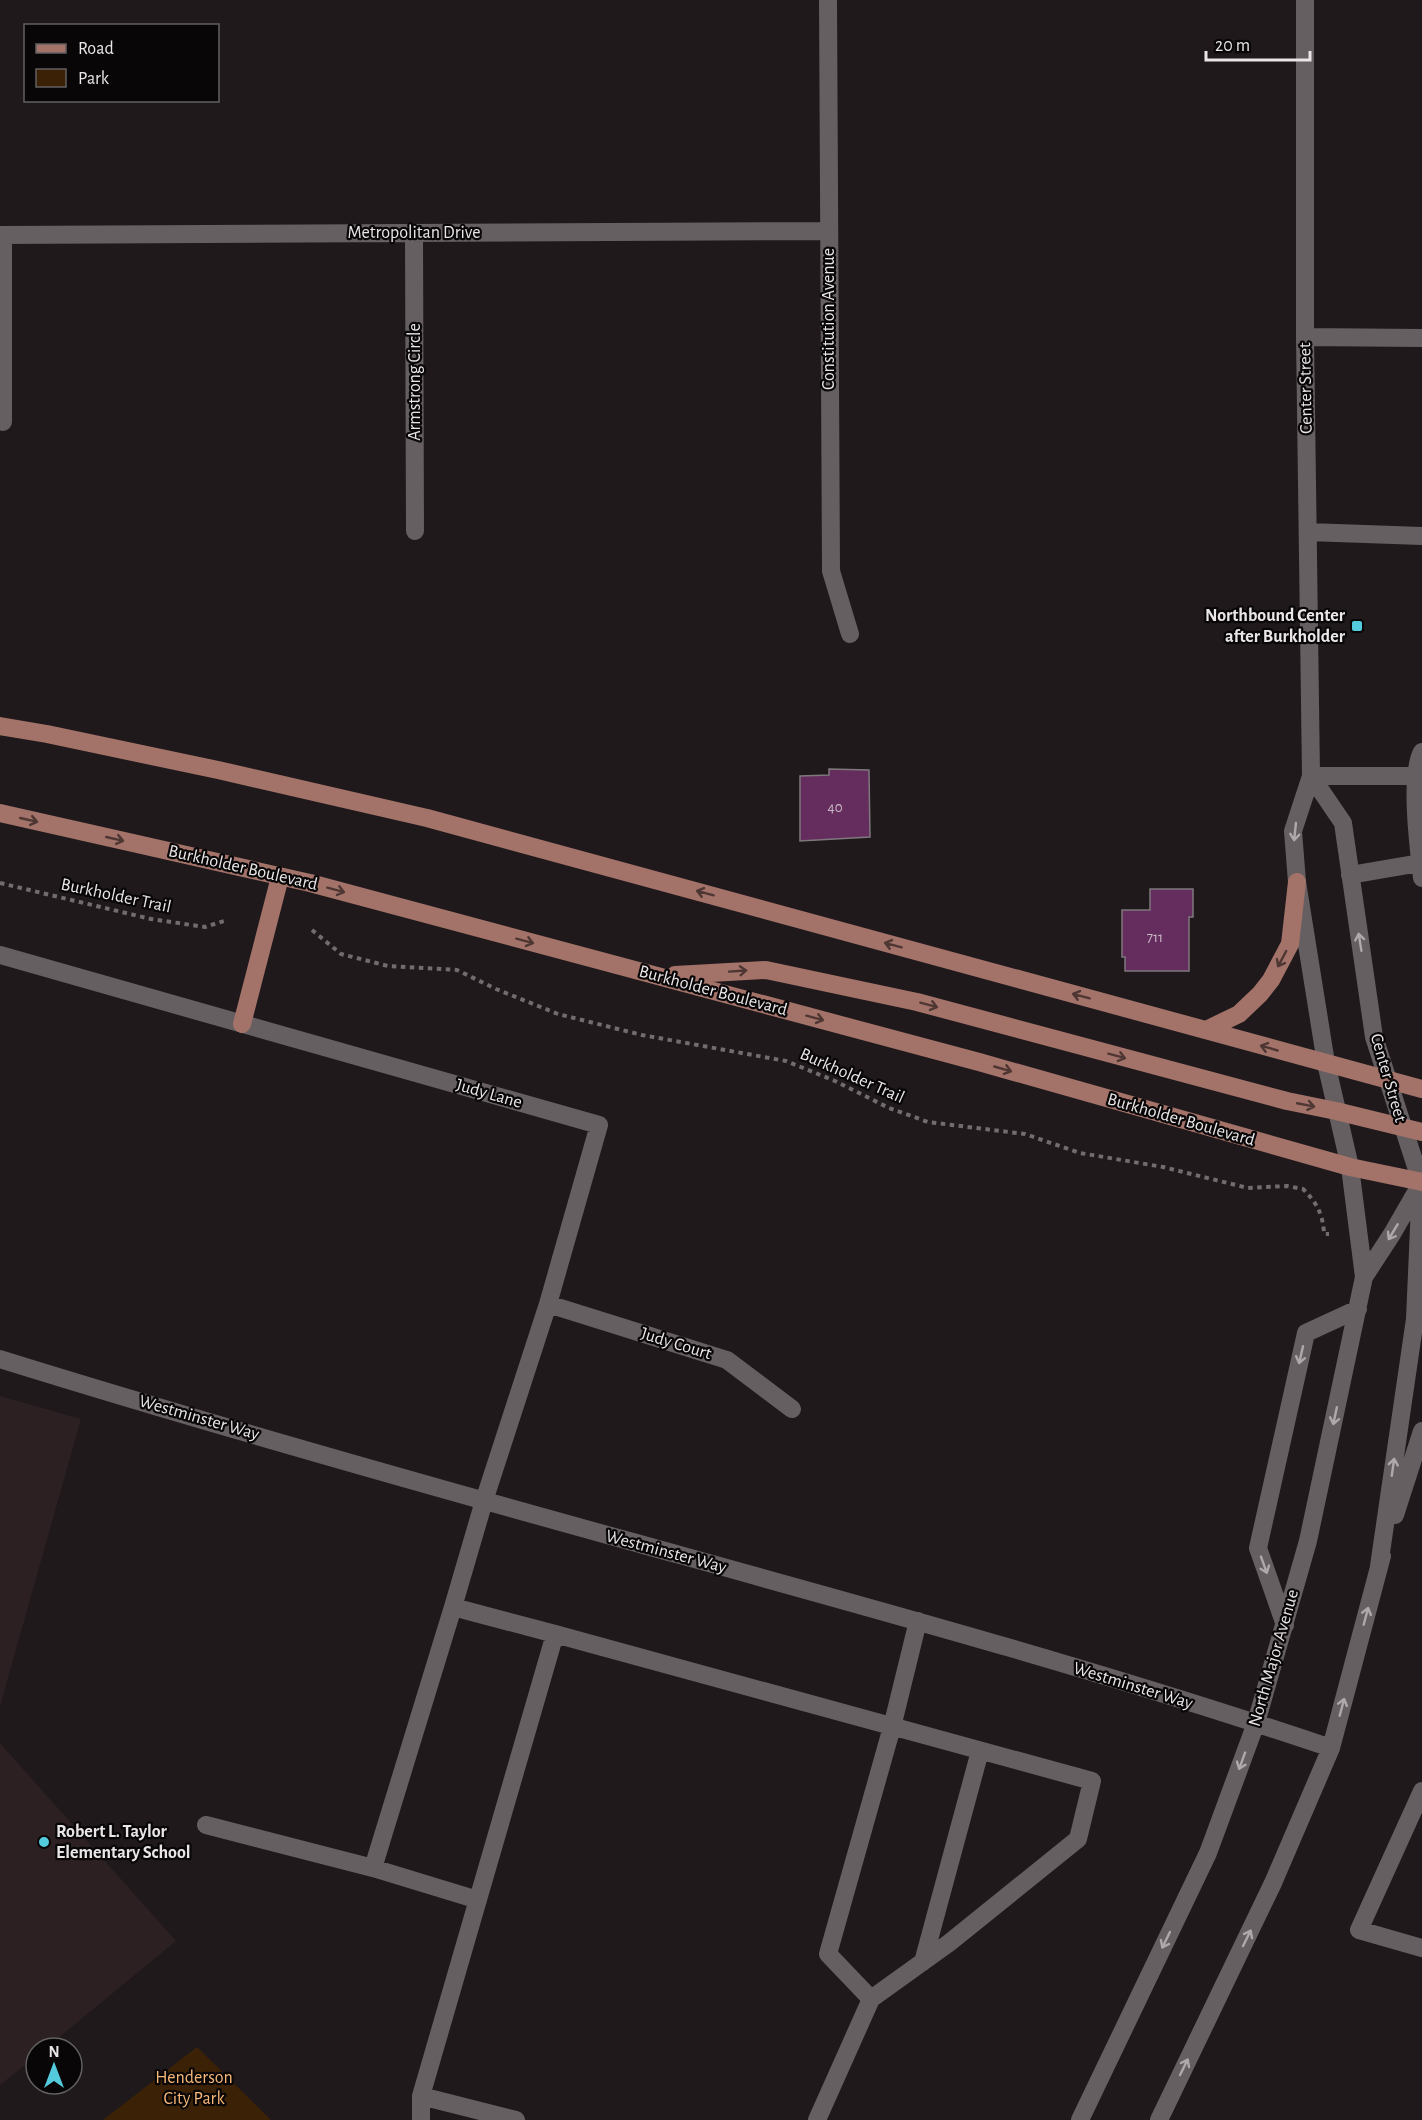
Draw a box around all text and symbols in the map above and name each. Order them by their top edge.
legend [24,24,219,102]
scale bar [1206,24,1310,62]
text: 20 m [1215,37,1250,55]
text: Road [78,40,114,58]
text: Park [78,70,110,88]
street label: Metropolitan Drive [348,224,480,242]
street label: Constitution Avenue [820,248,838,390]
street label: Armstrong Circle [406,323,424,441]
street label: Center Street [1296,342,1316,434]
place label: Northbound Center after Burkholder [1205,607,1346,646]
marker: Northbound Center after Burkholder [1350,619,1364,633]
house number: 40 [827,800,843,815]
one-way arrow [19,814,38,826]
one-way arrow [1289,822,1300,841]
one-way arrow [106,834,125,846]
street label: Burkholder Boulevard [167,842,319,894]
street label: Burkholder Trail [59,876,173,916]
one-way arrow [327,885,346,897]
one-way arrow [696,887,715,899]
house number: 711 [1147,930,1163,945]
one-way arrow [1354,933,1365,953]
one-way arrow [515,935,534,947]
one-way arrow [884,939,903,950]
one-way arrow [1276,950,1288,967]
street label: Burkholder Boulevard [637,963,789,1019]
one-way arrow [727,966,747,977]
one-way arrow [1072,990,1091,1001]
one-way arrow [919,1000,938,1011]
one-way arrow [805,1013,824,1025]
street label: Center Street [1367,1032,1409,1125]
one-way arrow [1260,1042,1279,1053]
street label: Burkholder Trail [797,1045,907,1107]
one-way arrow [1107,1051,1126,1062]
one-way arrow [993,1064,1012,1075]
street label: Judy Lane [454,1076,524,1112]
street label: Burkholder Boulevard [1105,1090,1257,1150]
one-way arrow [1296,1100,1315,1111]
one-way arrow [1386,1223,1398,1240]
street label: Judy Court [639,1325,714,1363]
one-way arrow [1295,1346,1307,1365]
street label: Westminster Way [137,1392,261,1444]
one-way arrow [1329,1406,1340,1425]
one-way arrow [1388,1457,1399,1477]
street label: Westminster Way [604,1527,729,1577]
one-way arrow [1260,1556,1271,1574]
street label: North Major Avenue [1246,1588,1302,1728]
one-way arrow [1360,1606,1372,1625]
street label: Westminster Way [1071,1659,1195,1713]
one-way arrow [1337,1697,1348,1716]
one-way arrow [1236,1751,1247,1770]
place label: Robert L. Taylor Elementary School [56,1823,191,1862]
marker: Robert L. Taylor Elementary School [37,1835,51,1849]
one-way arrow [1241,1929,1253,1947]
one-way arrow [1160,1931,1172,1949]
north arrow [24,2036,84,2096]
text: N [48,2044,60,2060]
one-way arrow [1179,2059,1191,2077]
park label: Henderson City Park [155,2069,233,2108]

